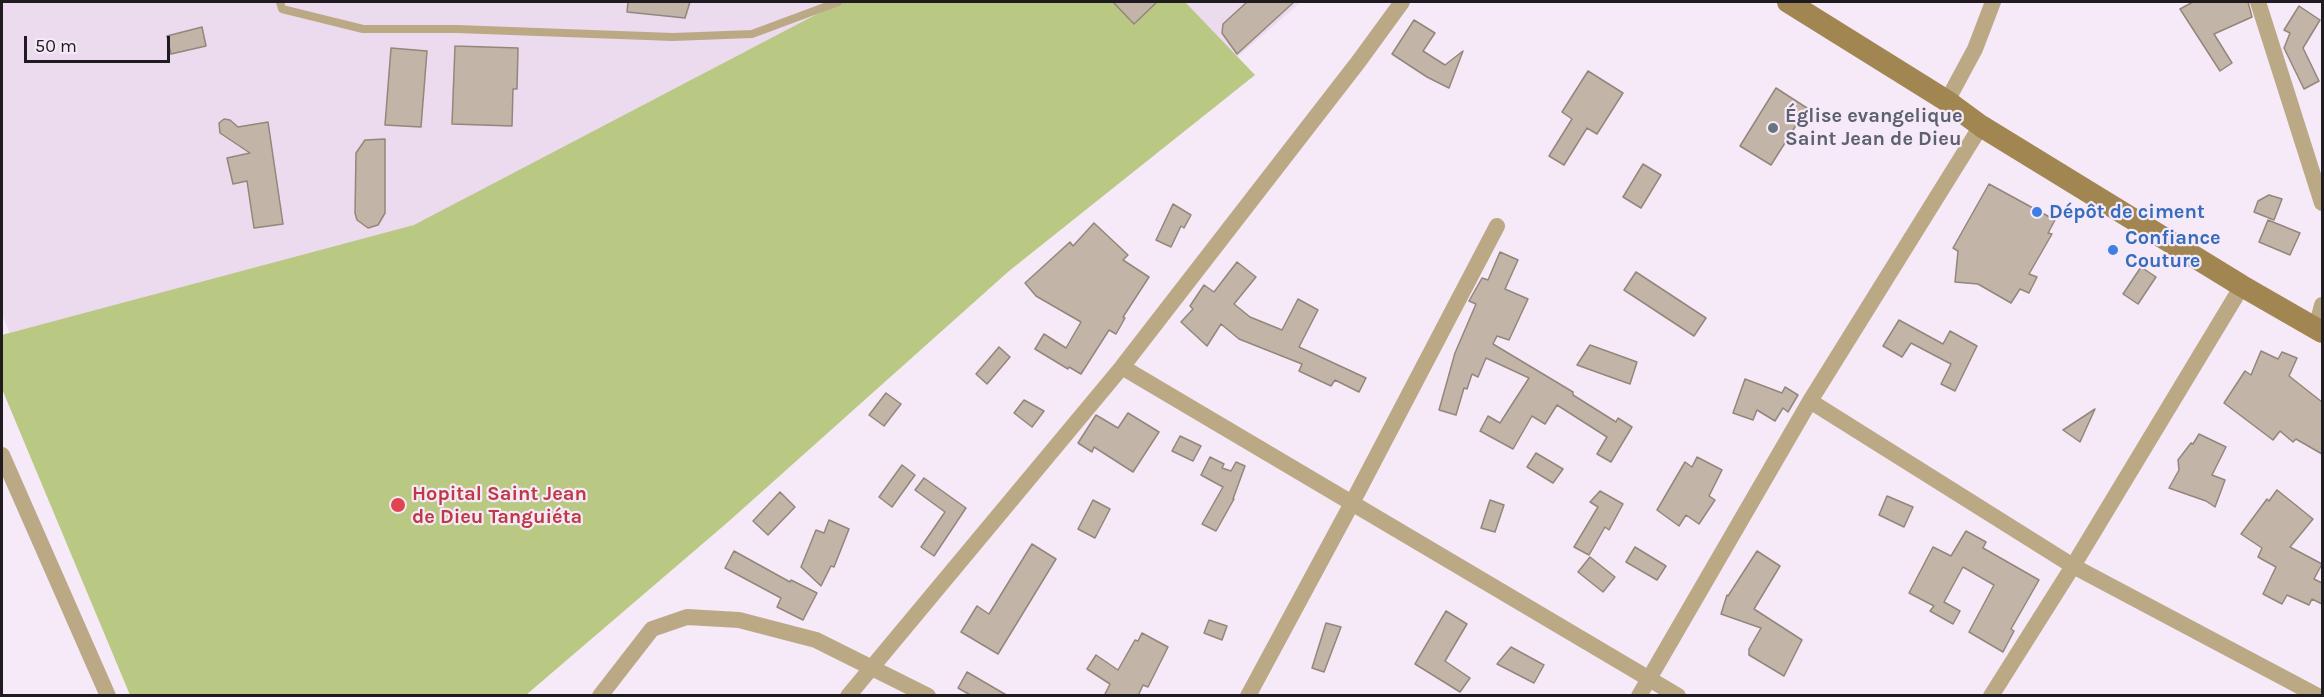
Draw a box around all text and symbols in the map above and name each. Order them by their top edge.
scale bar [27,24,172,62]
text: 50 m [35,35,77,57]
place label: Église evangelique Saint Jean de Dieu [1785,104,1963,151]
marker: Église evangelique Saint Jean de Dieu [1766,121,1780,135]
place label: Dépôt de ciment [2049,200,2205,224]
marker: Dépôt de ciment [2030,205,2044,219]
place label: Confiance Couture [2125,226,2221,273]
marker: Confiance Couture [2106,243,2120,257]
place label: Hopital Saint Jean de Dieu Tanguiéta [412,482,587,529]
marker: Hopital Saint Jean de Dieu Tanguiéta [389,496,407,514]

